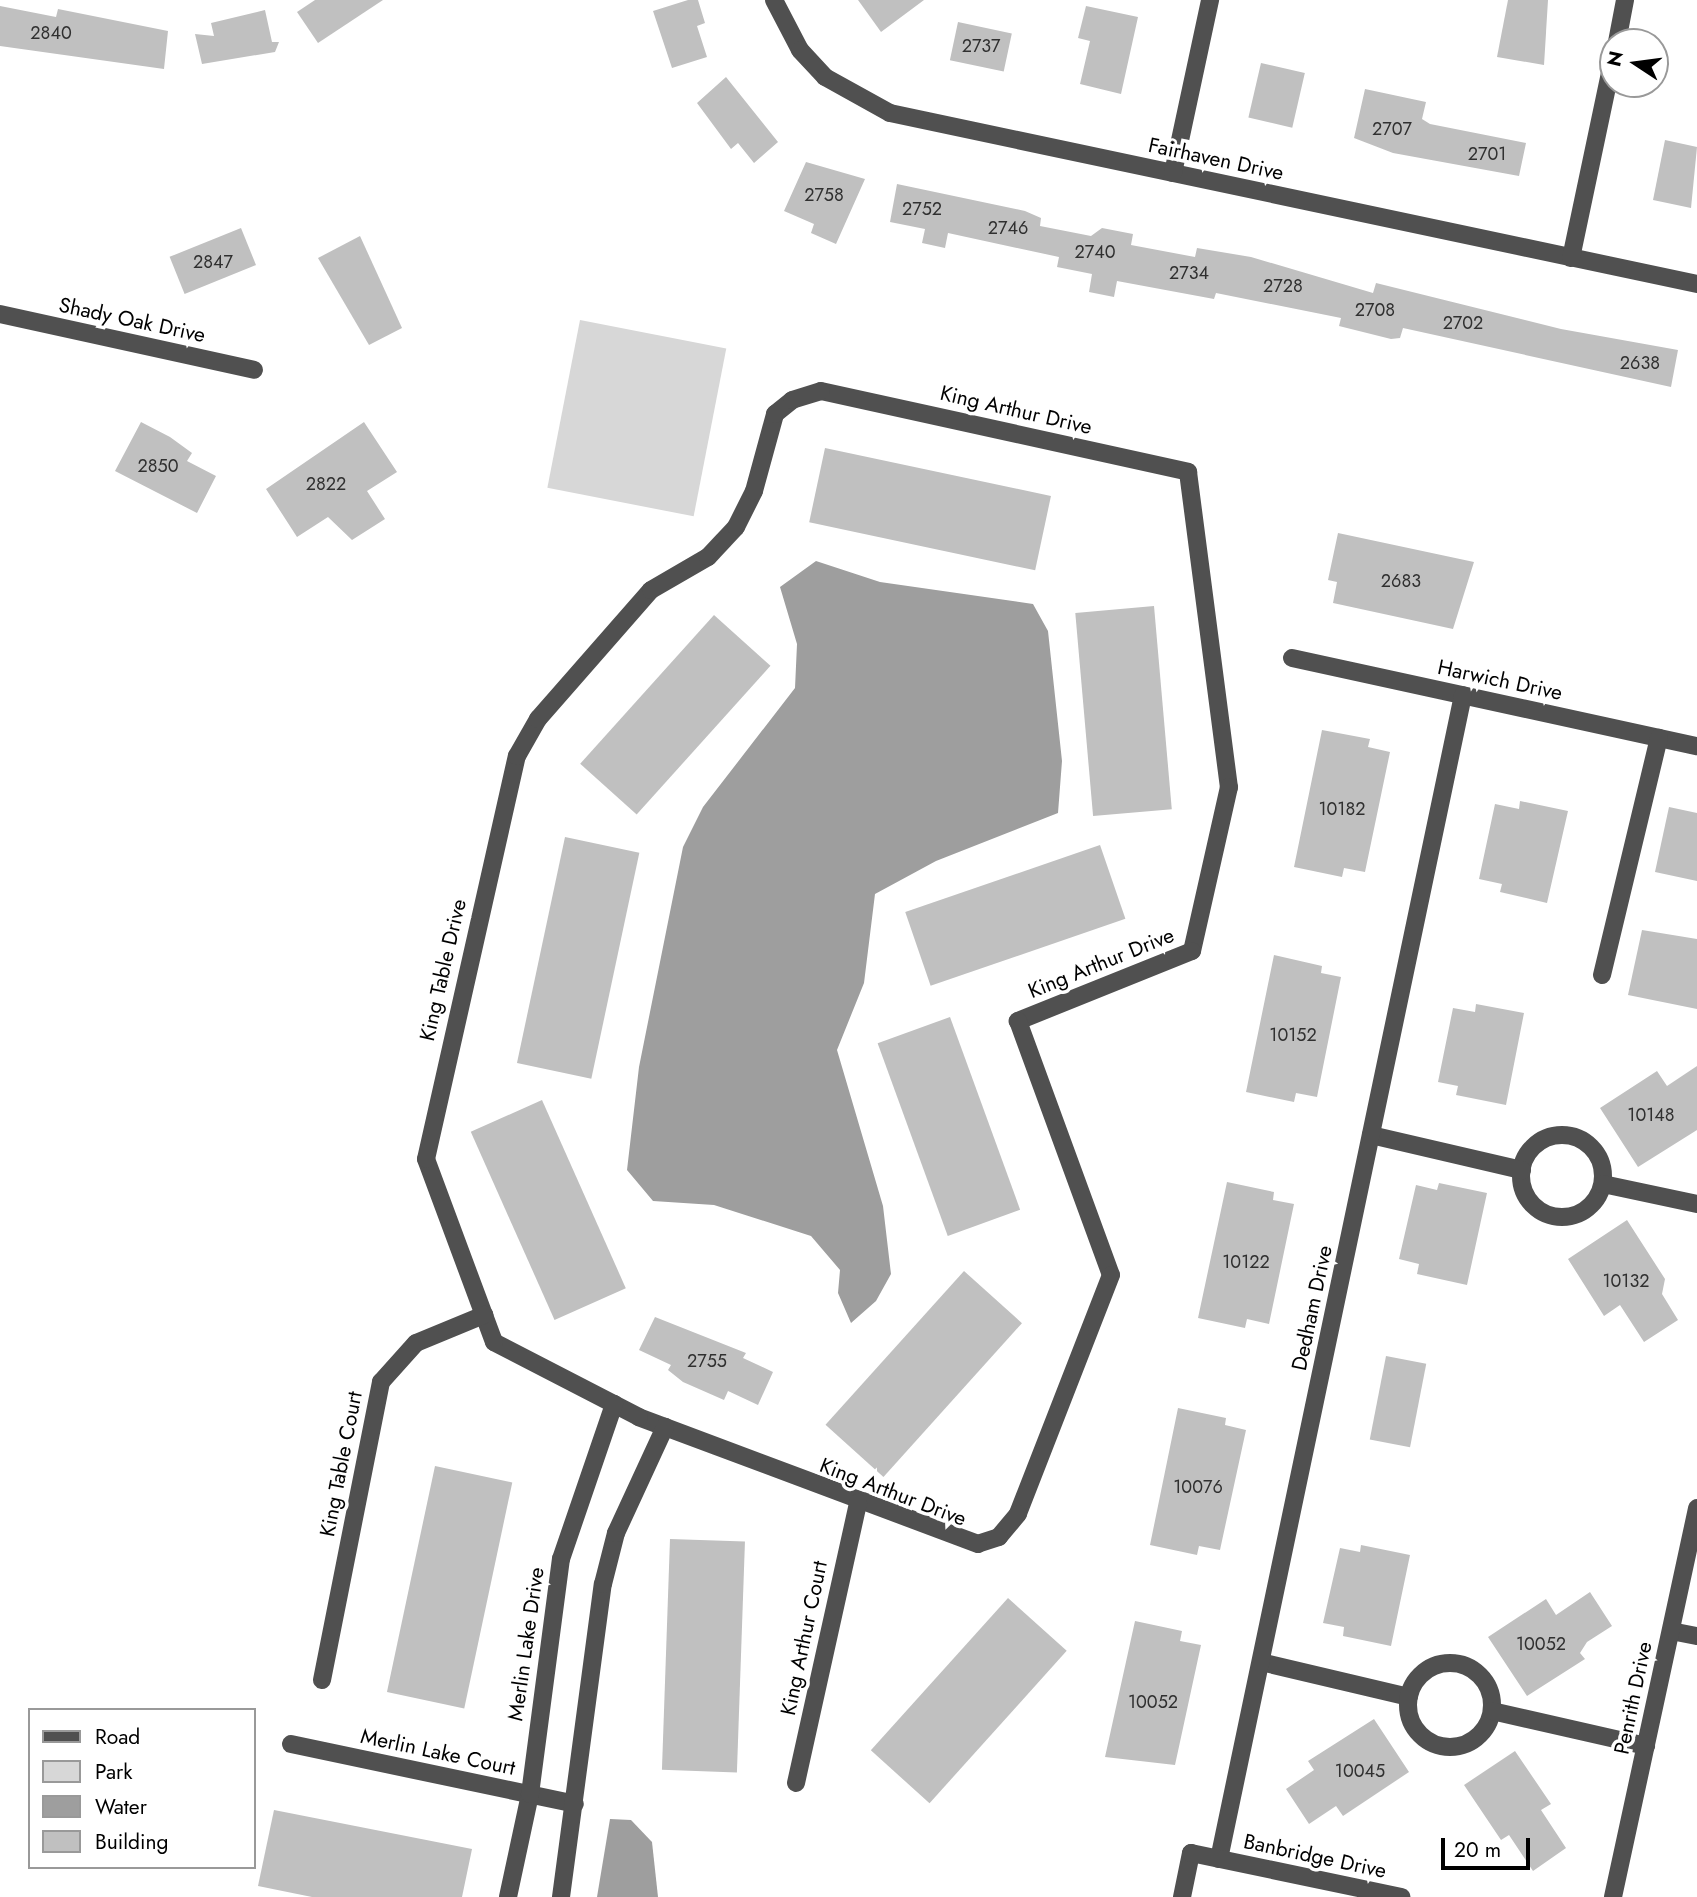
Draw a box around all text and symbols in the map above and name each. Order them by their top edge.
house number: 2840 [30,22,72,44]
north arrow [1599,28,1669,98]
house number: 2737 [962,35,1000,57]
text: N [1600,48,1630,69]
house number: 2707 [1372,118,1412,140]
street label: Fairhaven Drive [1146,132,1286,186]
house number: 2701 [1468,143,1506,165]
house number: 2758 [804,184,844,206]
house number: 2752 [902,198,942,220]
house number: 2746 [988,217,1028,239]
house number: 2740 [1075,241,1115,263]
house number: 2847 [193,251,233,273]
house number: 2734 [1169,262,1209,284]
house number: 2728 [1263,275,1303,297]
street label: Shady Oak Drive [56,292,208,348]
house number: 2708 [1355,299,1395,321]
house number: 2702 [1443,312,1483,334]
house number: 2638 [1620,352,1660,374]
street label: King Arthur Drive [938,380,1094,440]
house number: 2850 [137,455,179,477]
house number: 2822 [306,473,346,495]
house number: 2683 [1381,570,1421,592]
street label: Harwich Drive [1435,655,1565,705]
house number: 10182 [1318,798,1366,820]
street label: King Table Drive [414,897,472,1043]
street label: King Arthur Drive [1024,922,1178,1004]
house number: 10152 [1269,1024,1317,1046]
house number: 10148 [1627,1104,1675,1126]
street label: Dedham Drive [1286,1243,1338,1373]
house number: 10122 [1222,1251,1270,1273]
house number: 10132 [1602,1270,1650,1292]
house number: 2755 [687,1350,727,1372]
street label: King Table Court [315,1389,367,1539]
street label: King Arthur Drive [816,1452,970,1532]
house number: 10076 [1173,1476,1223,1498]
street label: King Arthur Court [775,1558,833,1718]
street label: Merlin Lake Drive [503,1566,549,1722]
house number: 10052 [1516,1633,1566,1655]
street label: Penrith Drive [1609,1639,1657,1757]
house number: 10052 [1128,1691,1178,1713]
legend [28,1708,256,1869]
text: Road [95,1722,140,1752]
street label: Merlin Lake Court [358,1723,518,1781]
text: Park [95,1757,132,1787]
house number: 10045 [1335,1760,1385,1782]
text: Water [95,1792,147,1822]
scale bar [1445,1824,1534,1868]
text: Building [95,1827,168,1857]
street label: Banbridge Drive [1241,1829,1389,1883]
text: 20 m [1454,1835,1501,1865]

